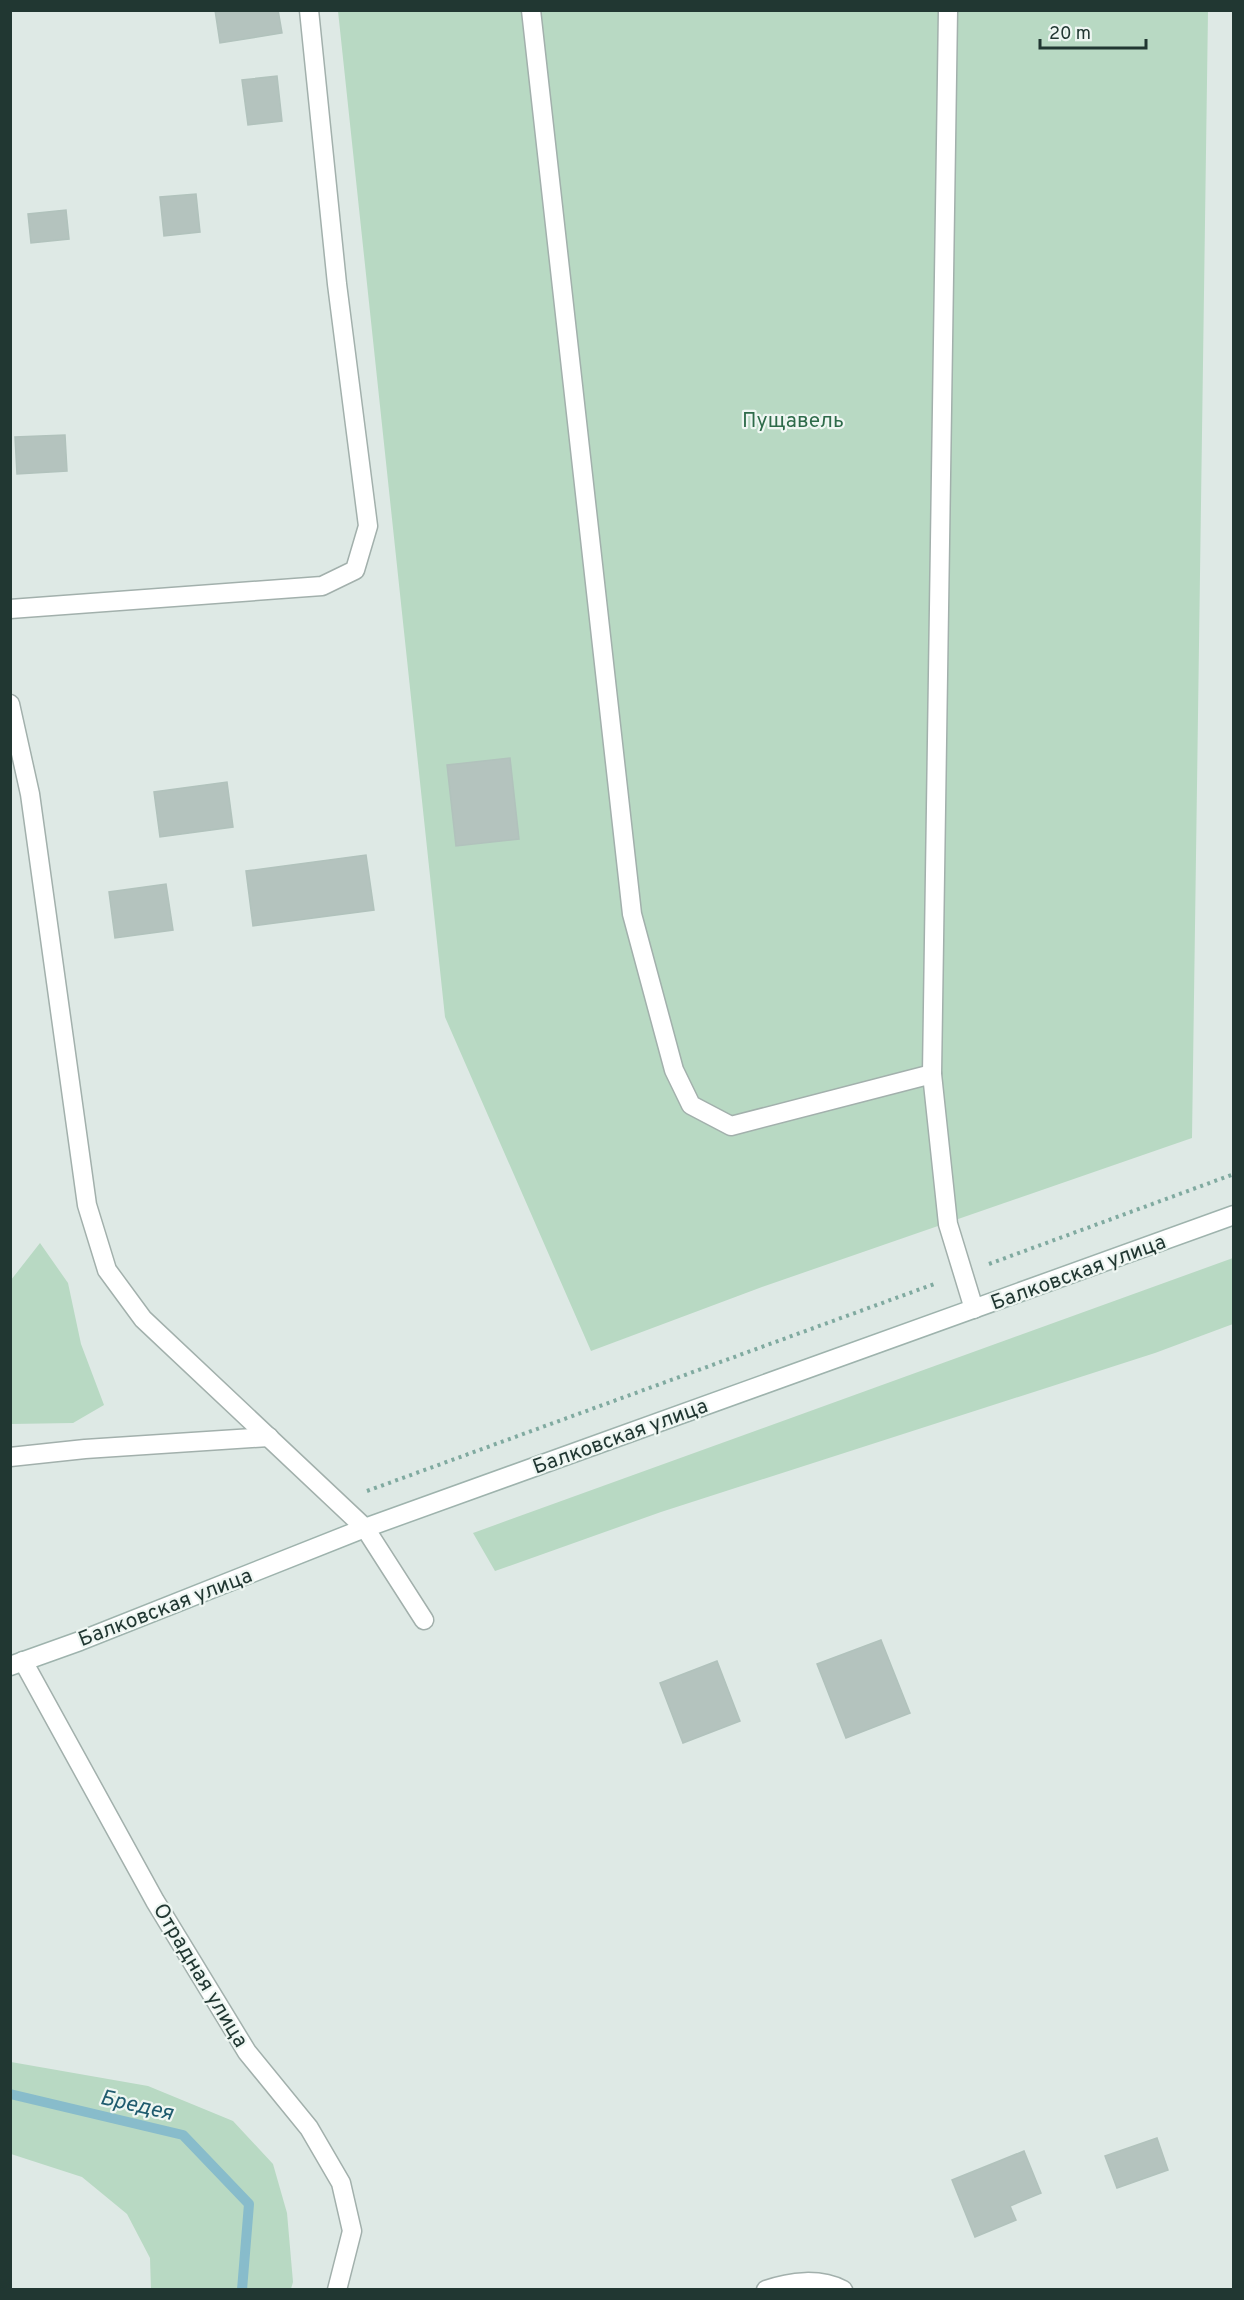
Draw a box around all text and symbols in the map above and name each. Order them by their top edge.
scale bar [1040,12,1146,50]
text: 20 m [1049,23,1091,46]
park label: Пущавель [742,408,844,435]
street label: Балковская улица [987,1229,1170,1318]
street label: Балковская улица [529,1393,712,1482]
street label: Балковская улица [75,1563,256,1654]
street label: Отрадная улица [146,1899,253,2053]
water label: Бредея [97,2085,176,2128]

